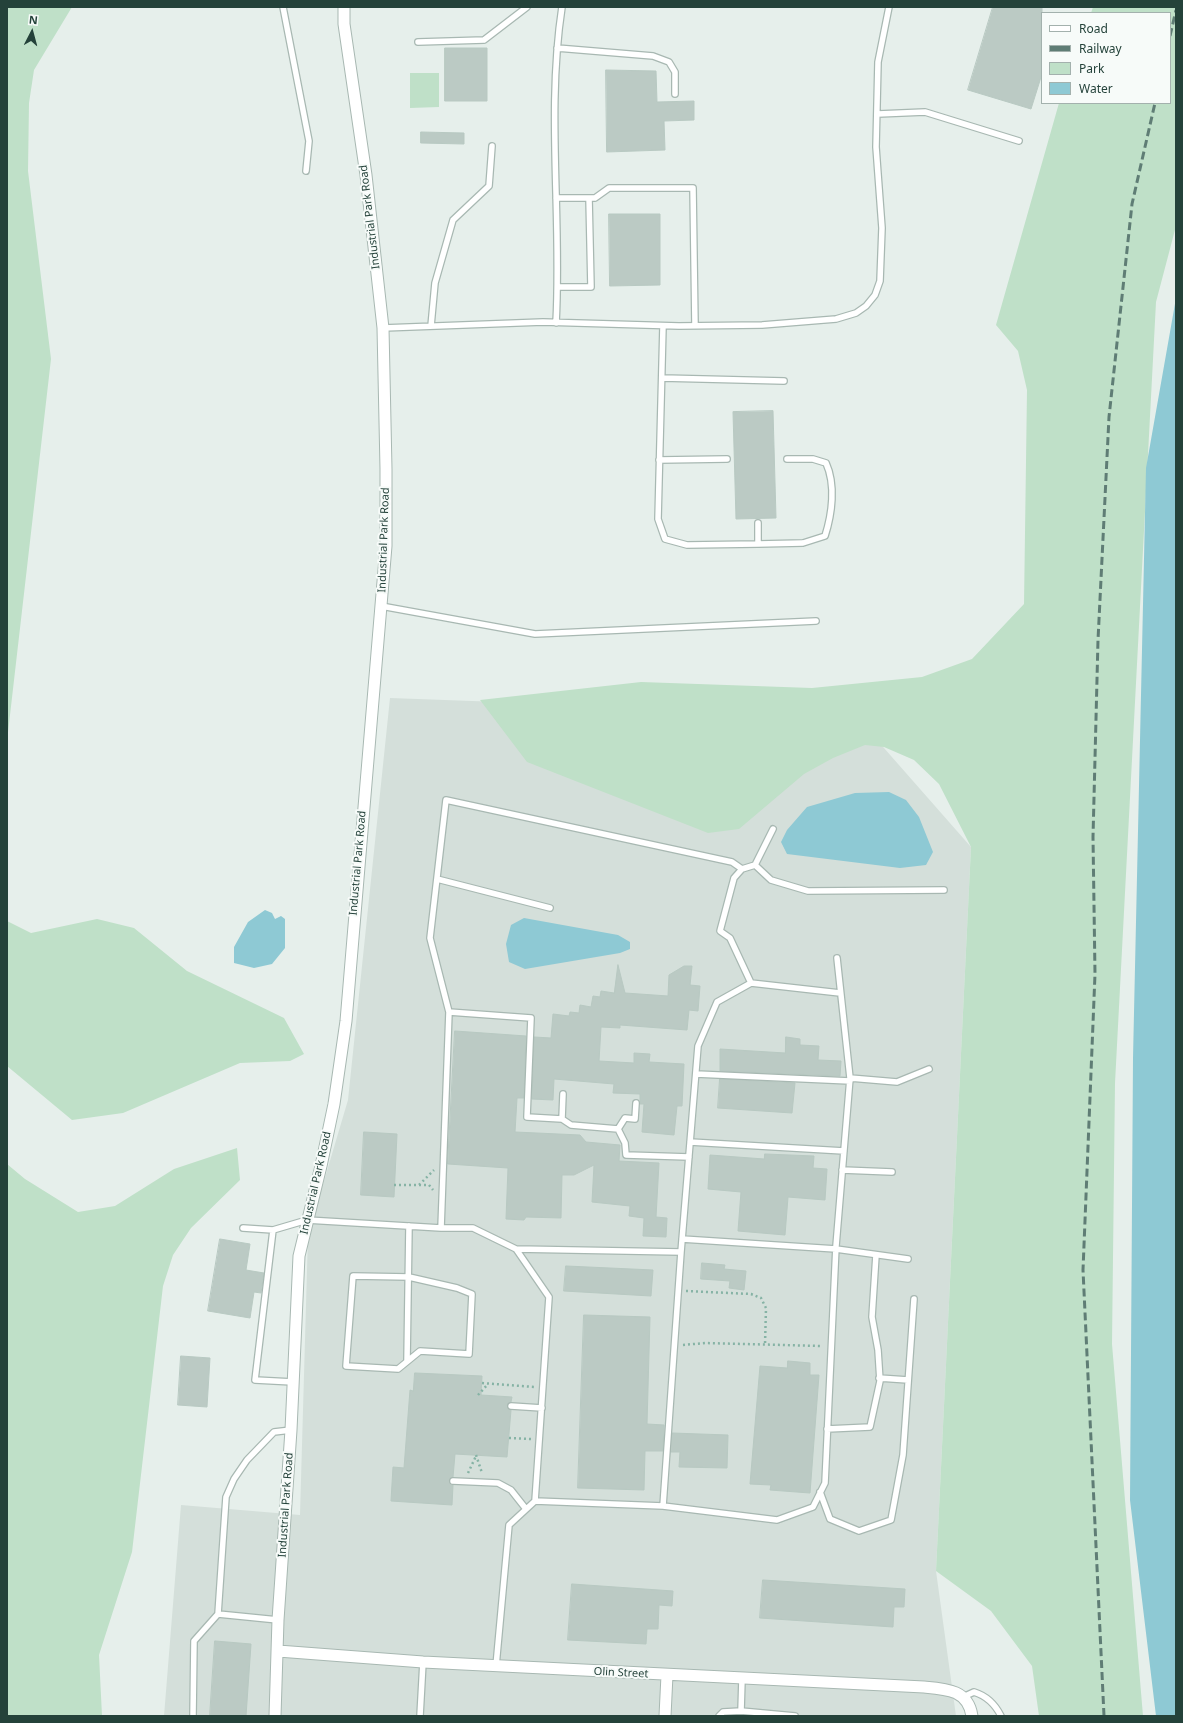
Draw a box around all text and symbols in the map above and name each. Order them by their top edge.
north arrow [12,12,52,52]
text: N [28,12,39,27]
legend [1041,12,1171,104]
text: Road [1079,20,1108,37]
text: Railway [1079,40,1122,57]
text: Park [1079,60,1104,77]
text: Water [1079,80,1113,97]
street label: Industrial Park Road [357,164,383,270]
street label: Industrial Park Road [376,487,392,593]
street label: Industrial Park Road [347,810,369,916]
street label: Industrial Park Road [298,1130,334,1236]
street label: Industrial Park Road [276,1452,296,1558]
street label: Olin Street [593,1665,649,1681]

